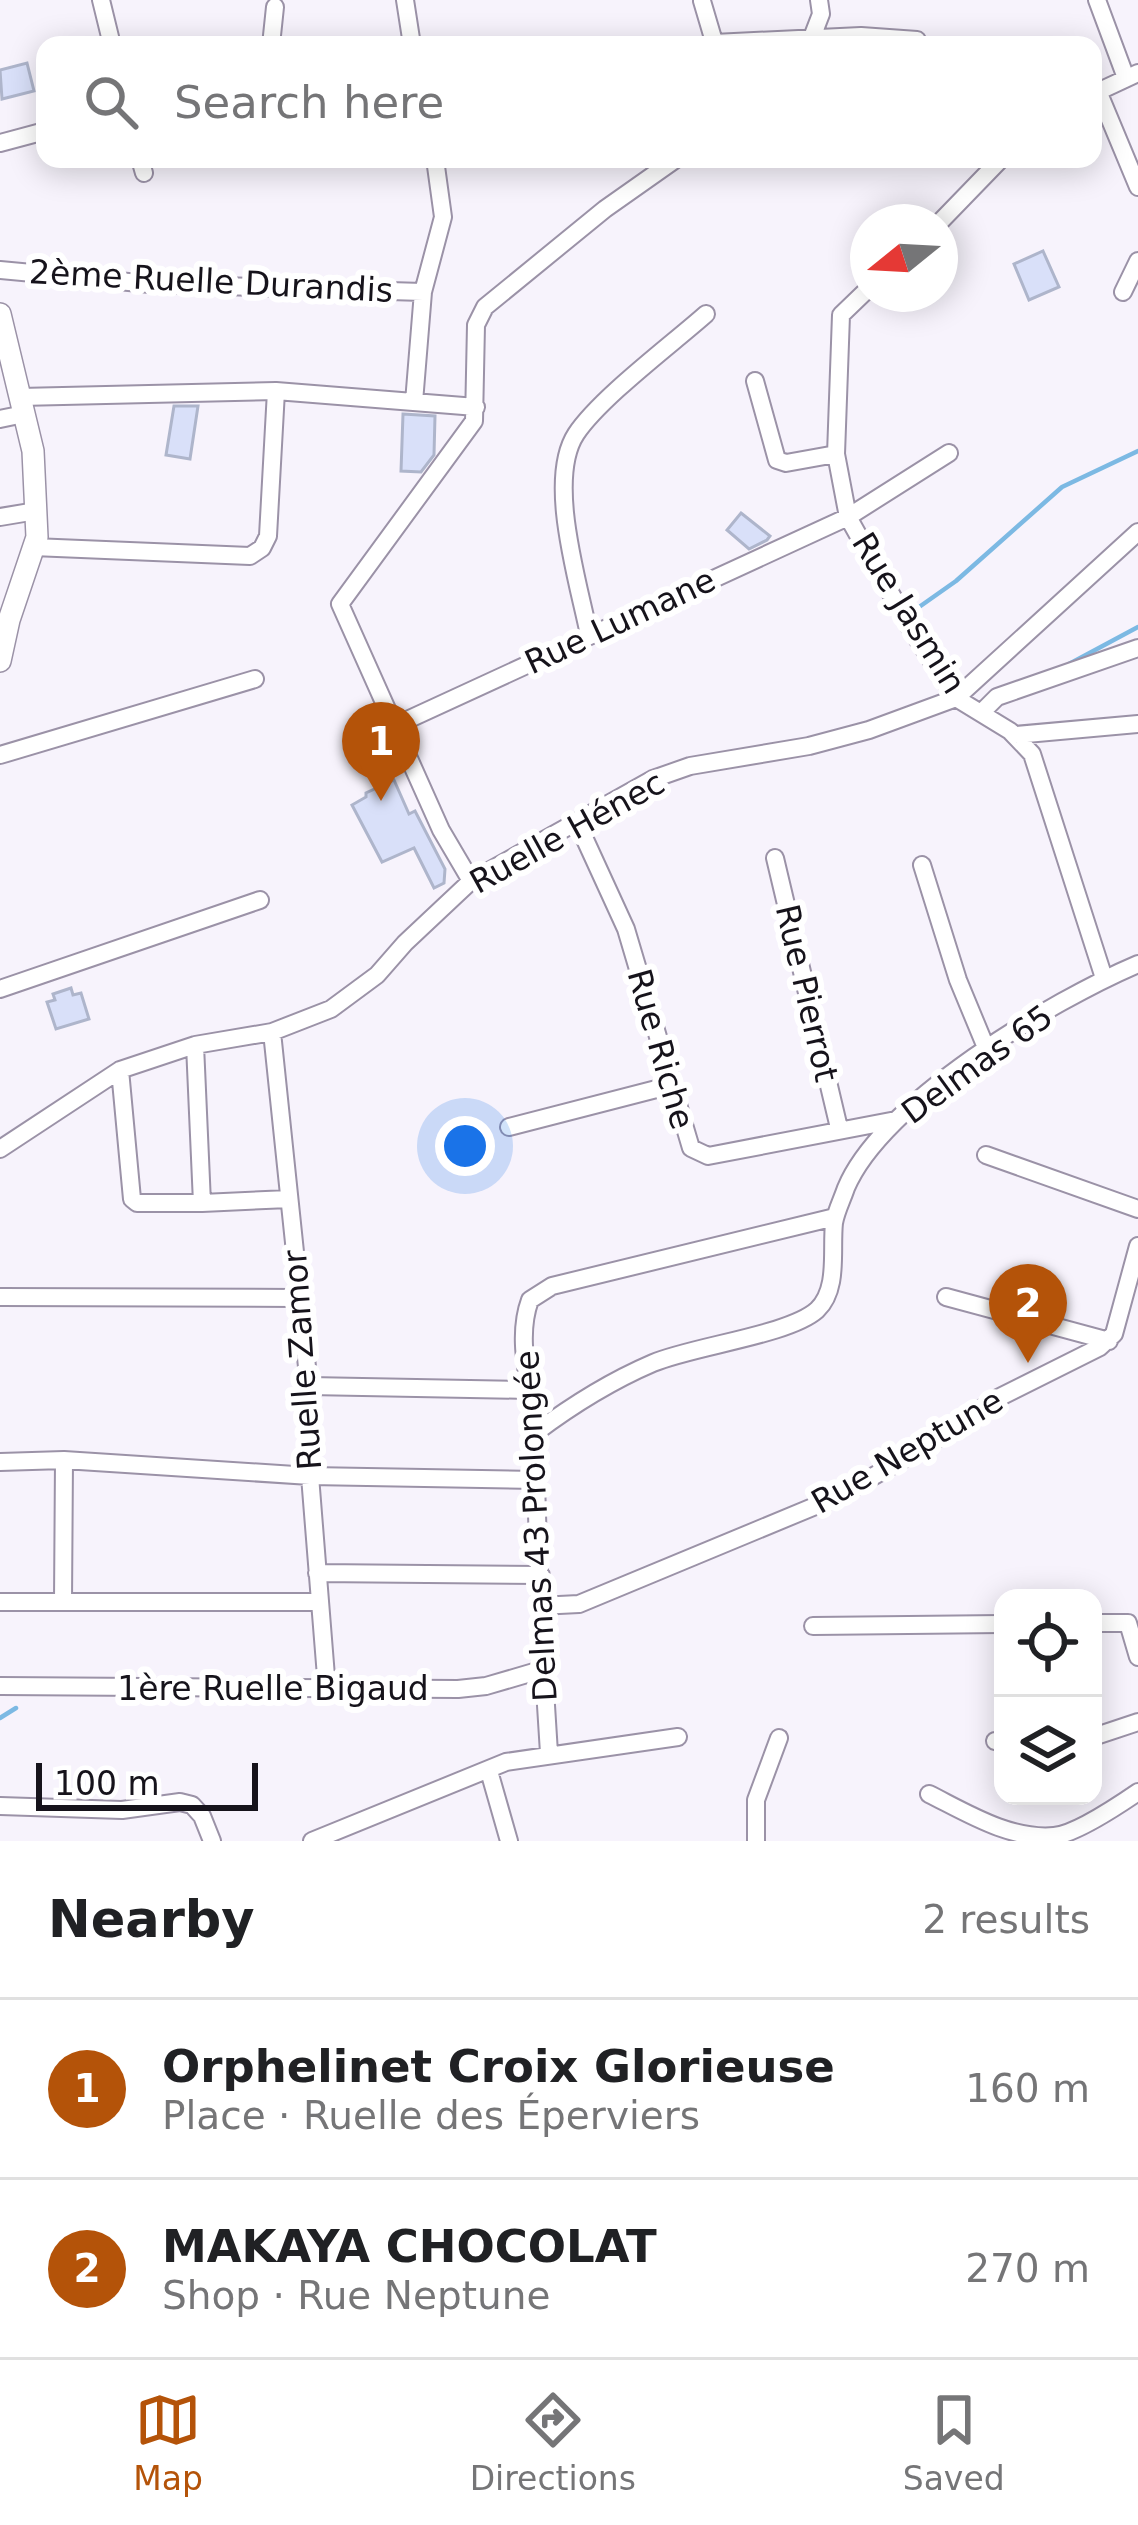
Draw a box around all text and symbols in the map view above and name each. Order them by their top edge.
search box [36,36,1102,168]
icon: search [78,69,144,135]
text: Search here [174,76,444,129]
north arrow [850,204,958,312]
street label: 2ème Ruelle Durandis [28,252,394,310]
street label: Rue Jasmin [844,525,974,701]
street label: Rue Lumane [519,560,721,682]
pin: 1 [342,702,420,801]
street label: Ruelle Hénec [463,763,671,901]
street label: Rue Pierrot [768,901,846,1086]
street label: Rue Riche [620,965,702,1133]
street label: Delmas 65 [894,996,1060,1132]
your location [435,1116,495,1176]
street label: Ruelle Zamor [275,1248,329,1471]
pin: 2 [989,1264,1067,1363]
street label: Delmas 43 Prolongée [507,1349,565,1703]
street label: Rue Neptune [805,1381,1009,1521]
map controls [994,1589,1102,1805]
button: locate [994,1589,1102,1697]
street label: 1ère Ruelle Bigaud [117,1669,429,1708]
button: layers [994,1697,1102,1805]
scale bar [36,1757,258,1810]
text: 100 m [54,1764,160,1803]
text: Nearby [48,1890,255,1949]
text: 2 results [922,1897,1090,1942]
text: Orphelinet Croix Glorieuse [162,2040,835,2093]
text: 1 [73,2066,101,2111]
text: 160 m [965,2066,1090,2111]
text: Place · Ruelle des Éperviers [162,2093,700,2138]
text: MAKAYA CHOCOLAT [162,2220,657,2273]
text: 2 [73,2246,101,2291]
text: 270 m [965,2246,1090,2291]
text: Shop · Rue Neptune [162,2273,550,2318]
tab: Map [133,2387,203,2498]
tab: Directions [470,2387,636,2498]
tab: Saved [903,2387,1005,2498]

